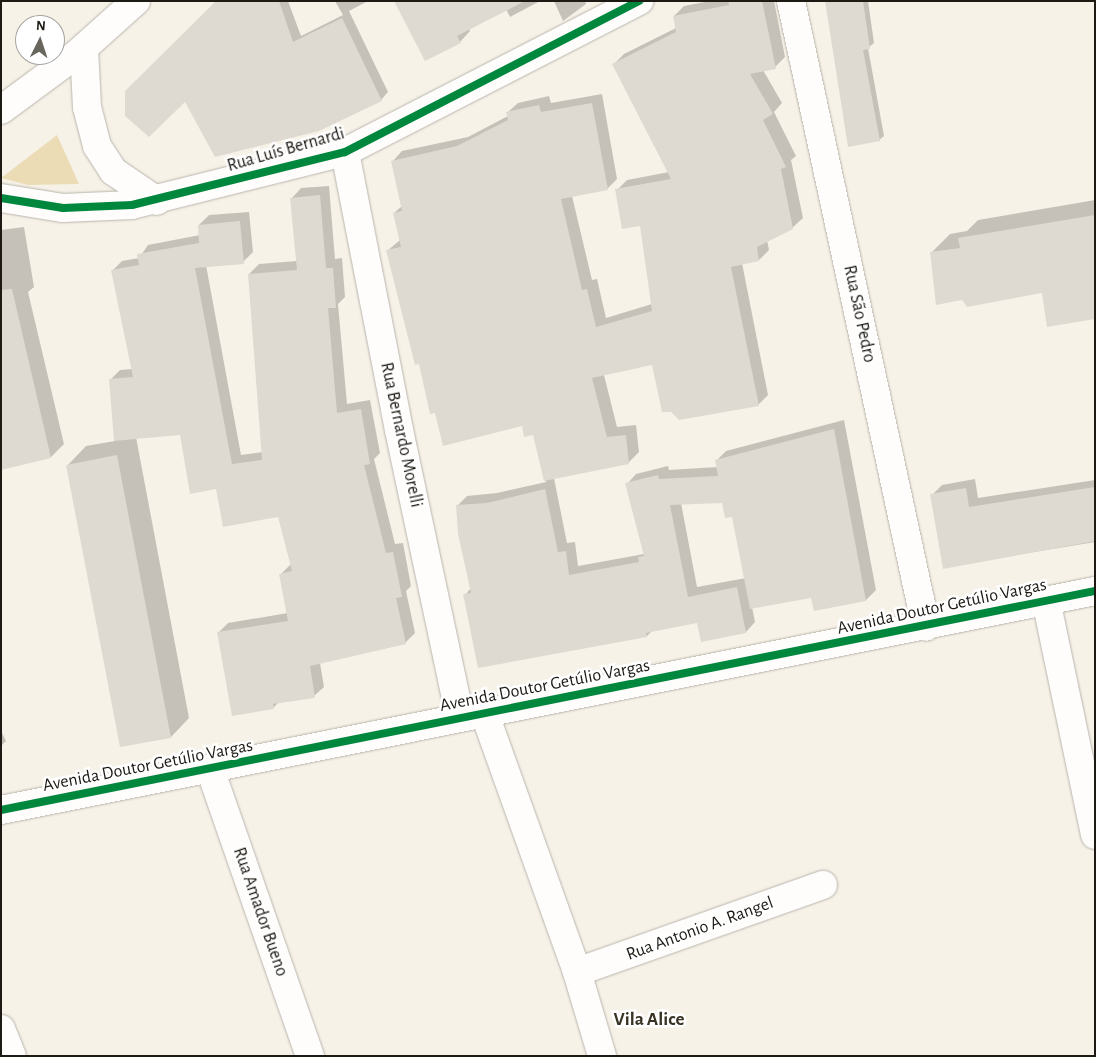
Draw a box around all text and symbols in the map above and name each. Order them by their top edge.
north arrow [15,15,65,65]
text: N [36,19,46,33]
street label: Rua Luís Bernardi [225,123,347,177]
street label: Rua São Pedro [838,263,880,365]
street label: Rua Bernardo Morelli [375,360,427,510]
street label: Avenida Doutor Getúlio Vargas [835,574,1049,640]
street label: Avenida Doutor Getúlio Vargas [438,655,652,717]
street label: Avenida Doutor Getúlio Vargas [41,735,255,797]
street label: Rua Amador Bueno [228,845,292,979]
street label: Rua Antonio A. Rangel [623,892,777,966]
district label: Vila Alice [614,1009,684,1031]

